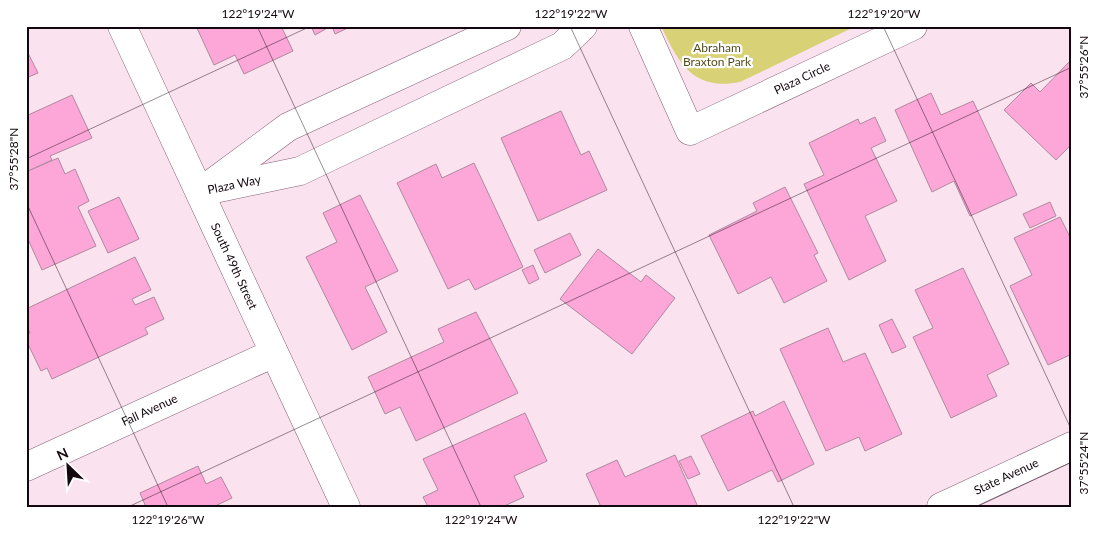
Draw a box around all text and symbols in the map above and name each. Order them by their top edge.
text: 122°19'24"W [221,6,295,21]
text: 122°19'22"W [534,6,608,21]
text: 122°19'20"W [847,6,921,21]
text: 37°55'26"N [1076,36,1091,98]
park label: Abraham Braxton Park [683,40,752,69]
street label: Plaza Circle [771,58,832,97]
text: 37°55'28"N [6,128,21,190]
street label: Plaza Way [206,171,263,197]
street label: South 49th Street [208,220,261,312]
street label: Fall Avenue [119,390,180,429]
text: 37°55'24"N [1076,432,1091,494]
north arrow [42,440,92,490]
text: N [54,444,71,464]
street label: State Avenue [971,455,1041,498]
text: 122°19'26"W [131,512,205,527]
text: 122°19'24"W [444,512,518,527]
text: 122°19'22"W [757,512,831,527]

